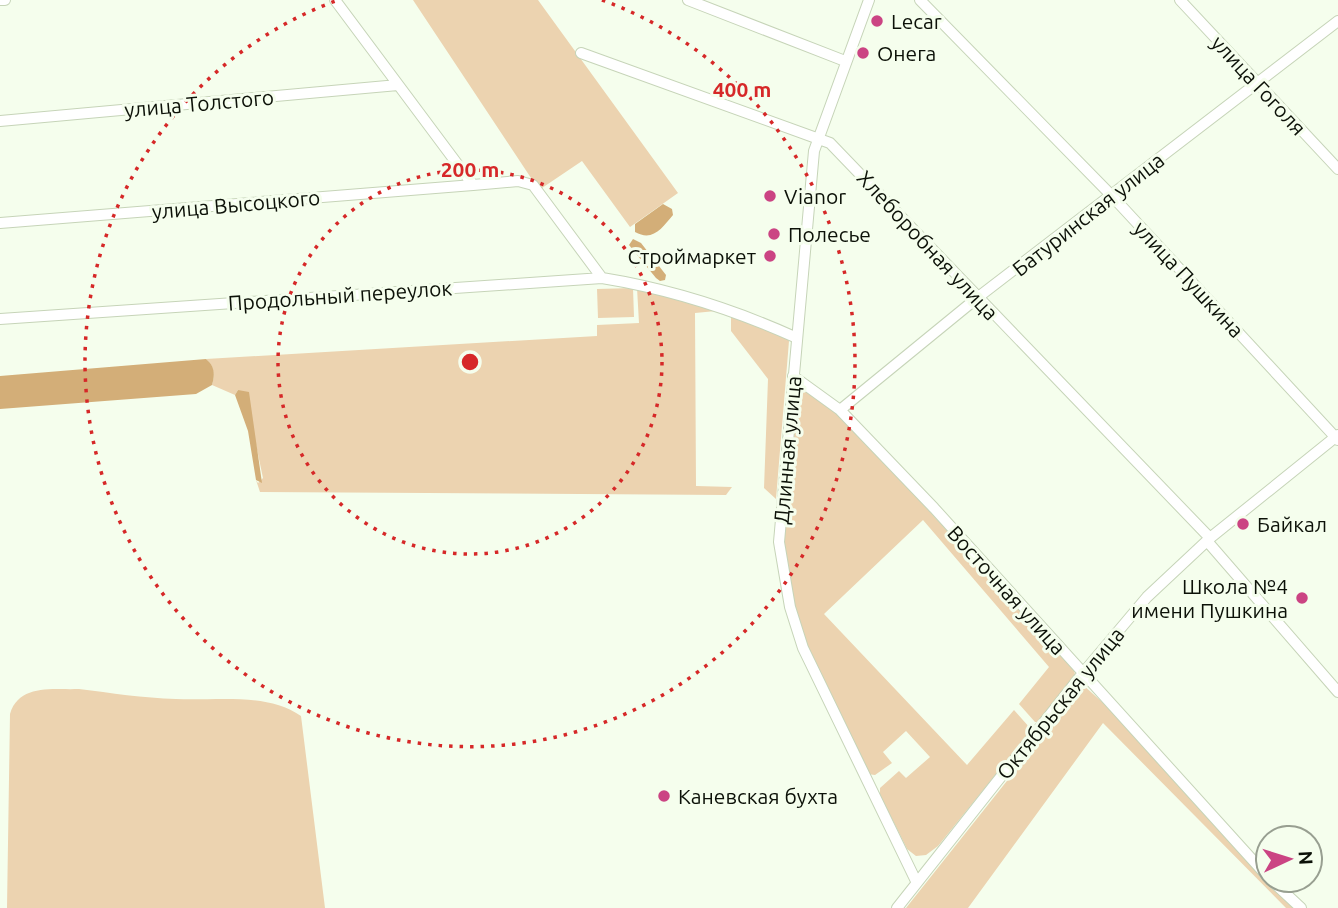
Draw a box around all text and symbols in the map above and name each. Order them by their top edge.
place label: Lecar [891,9,942,33]
marker: Lecar [869,13,885,29]
street label: улица Гоголя [1207,30,1311,140]
place label: Онега [877,41,936,65]
marker: Онега [855,45,871,61]
text: 400 m [713,77,771,101]
street label: улица Толстого [123,85,275,121]
street label: Батуринская улица [1007,147,1169,281]
text: 200 m [441,157,499,181]
street label: Хлеборобная улица [853,165,1003,325]
place label: Vianor [784,184,846,208]
street label: улица Высоцкого [151,185,321,223]
marker: Vianor [762,188,778,204]
street label: улица Пушкина [1129,216,1249,342]
place label: Полесье [788,222,871,246]
marker: Полесье [766,226,782,242]
place label: Строймаркет [627,244,757,268]
marker: Строймаркет [762,248,778,264]
street label: Продольный переулок [227,275,453,315]
centre of rings [458,350,482,374]
street label: Длинная улица [769,375,805,525]
place label: Байкал [1257,512,1327,536]
marker: Байкал [1235,516,1251,532]
street label: Восточная улица [943,521,1071,659]
place label: Школа №4 имени Пушкина [1131,574,1288,622]
marker: Школа №4 имени Пушкина [1294,590,1310,606]
street label: Октябрьская улица [991,622,1129,784]
place label: Каневская бухта [678,784,838,808]
marker: Каневская бухта [656,788,672,804]
north arrow [1254,824,1324,894]
text: N [1294,850,1317,866]

